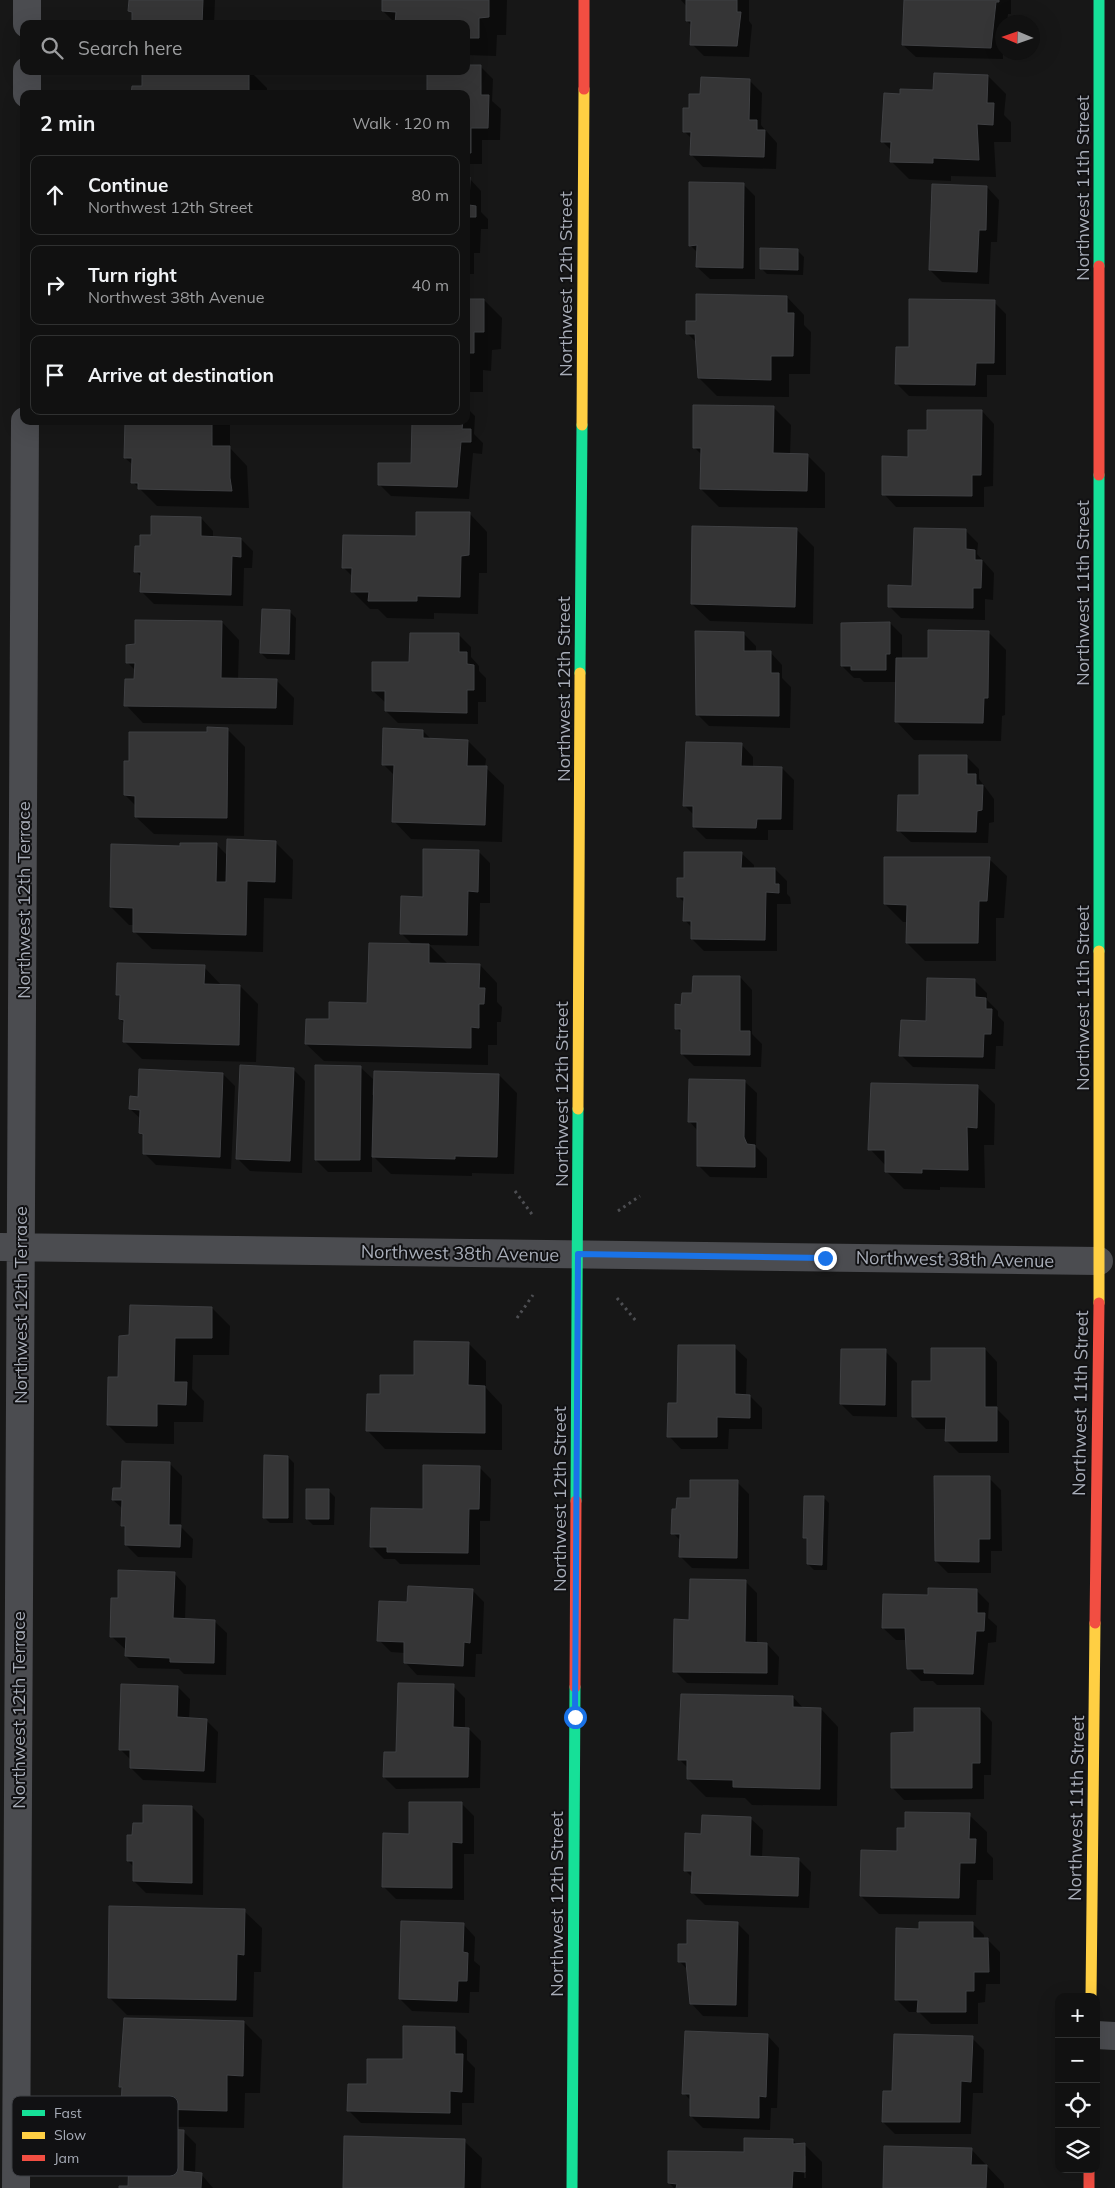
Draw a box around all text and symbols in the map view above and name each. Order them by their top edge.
north arrow [995,15,1040,60]
search box [20,20,470,75]
icon: search [38,34,66,62]
text: Search here [78,36,182,60]
street label: Northwest 11th Street [1071,95,1094,281]
text: 2 min [40,110,95,136]
text: Walk · 120 m [352,113,450,133]
text: Continue [88,173,168,197]
icon: ahead [41,181,69,209]
text: 80 m [412,185,449,205]
street label: Northwest 12th Street [554,191,577,377]
text: Northwest 12th Street [88,197,253,217]
text: Turn right [88,263,177,287]
icon: right [41,271,69,299]
text: 40 m [412,275,449,295]
text: Northwest 38th Avenue [88,287,264,307]
icon: arrive [41,361,69,389]
text: Arrive at destination [88,363,274,387]
street label: Northwest 11th Street [1071,500,1094,686]
street label: Northwest 12th Street [552,596,575,782]
street label: Northwest 12th Terrace [12,801,35,999]
street label: Northwest 11th Street [1071,905,1094,1091]
street label: Northwest 12th Street [550,1001,573,1187]
street label: Northwest 12th Terrace [9,1206,32,1404]
street label: Northwest 38th Avenue [361,1240,559,1266]
street label: Northwest 38th Avenue [856,1246,1054,1272]
route end [814,1247,837,1270]
street label: Northwest 11th Street [1067,1310,1093,1496]
street label: Northwest 12th Street [548,1406,571,1592]
street label: Northwest 12th Terrace [7,1611,30,1809]
route start [564,1706,587,1729]
street label: Northwest 11th Street [1063,1715,1089,1901]
street label: Northwest 12th Street [545,1811,568,1997]
map controls [1055,1993,1100,2173]
button: + [1055,1993,1100,2038]
button: − [1055,2038,1100,2083]
button: locate [1055,2083,1100,2128]
legend [12,2096,178,2176]
text: Fast [54,2104,82,2122]
text: Slow [54,2126,86,2144]
button: layers [1055,2128,1100,2173]
text: Jam [54,2149,79,2167]

